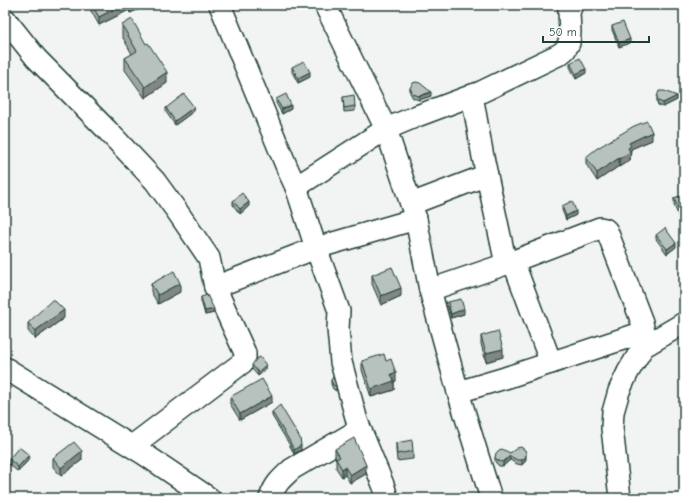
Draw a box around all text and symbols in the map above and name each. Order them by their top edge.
scale bar [543,18,649,44]
text: 50 m [549,25,577,39]

